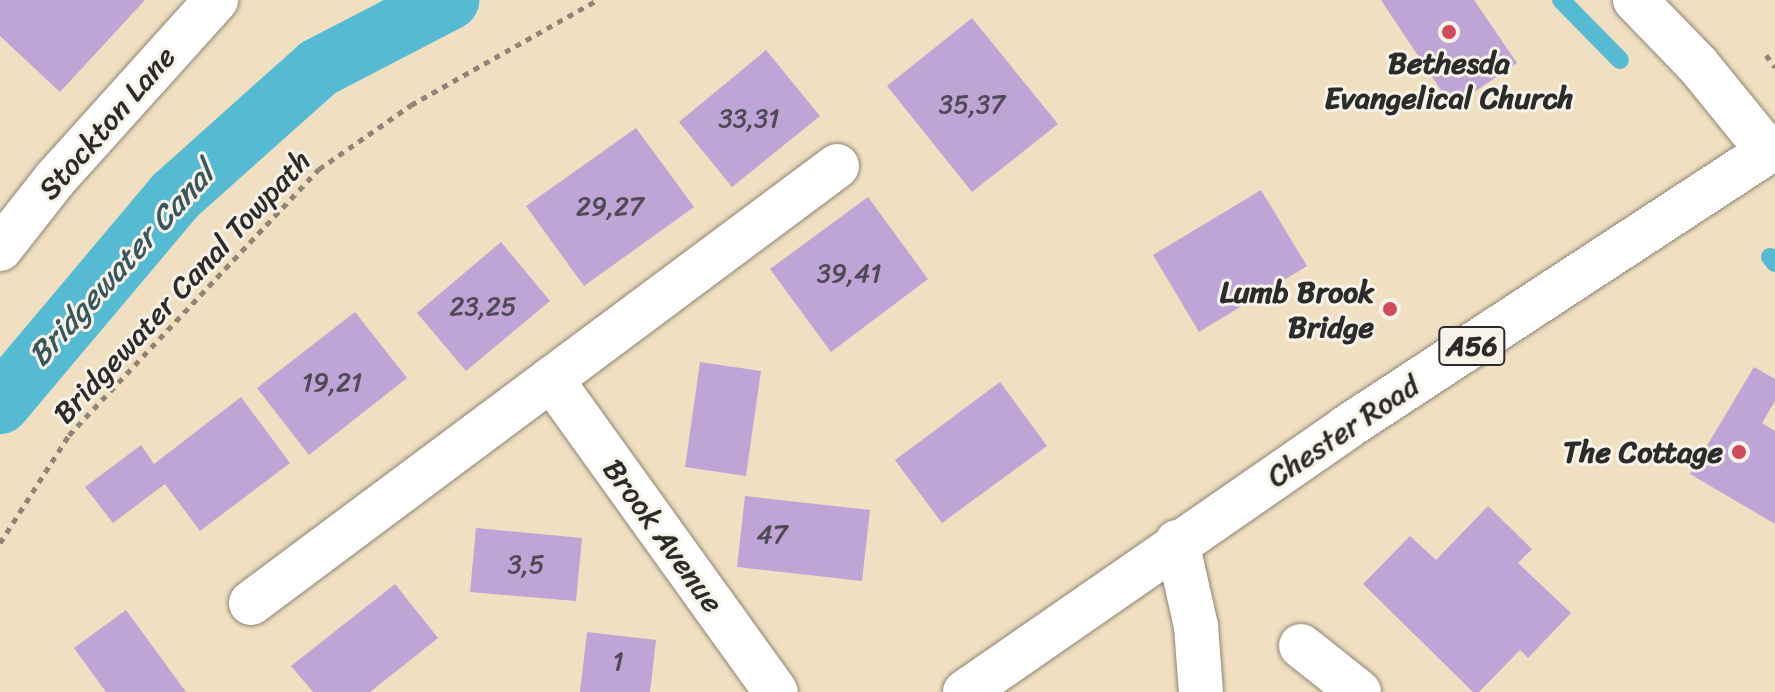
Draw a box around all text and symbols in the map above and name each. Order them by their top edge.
marker: Bethesda Evangelical Church [1440,23,1458,41]
street label: Stockton Lane [31,39,183,207]
place label: Bethesda Evangelical Church [1324,45,1574,116]
house number: 35,37 [939,89,1005,121]
house number: 33,31 [719,103,779,135]
street label: Bridgewater Canal Towpath [46,143,318,431]
water label: Bridgewater Canal [21,155,223,375]
house number: 29,27 [576,191,644,223]
house number: 39,41 [817,258,881,290]
place label: Lumb Brook Bridge [1220,274,1374,344]
house number: 23,25 [449,291,517,323]
marker: Lumb Brook Bridge [1381,300,1399,318]
road number: A56 [1438,322,1506,370]
house number: 19,21 [302,367,362,399]
street label: Chester Road [1260,367,1426,495]
place label: The Cottage [1564,434,1723,470]
marker: The Cottage [1730,443,1748,461]
street label: Brook Avenue [595,452,731,620]
house number: 47 [756,519,788,551]
house number: 3,5 [507,549,545,581]
house number: 1 [612,646,624,678]

